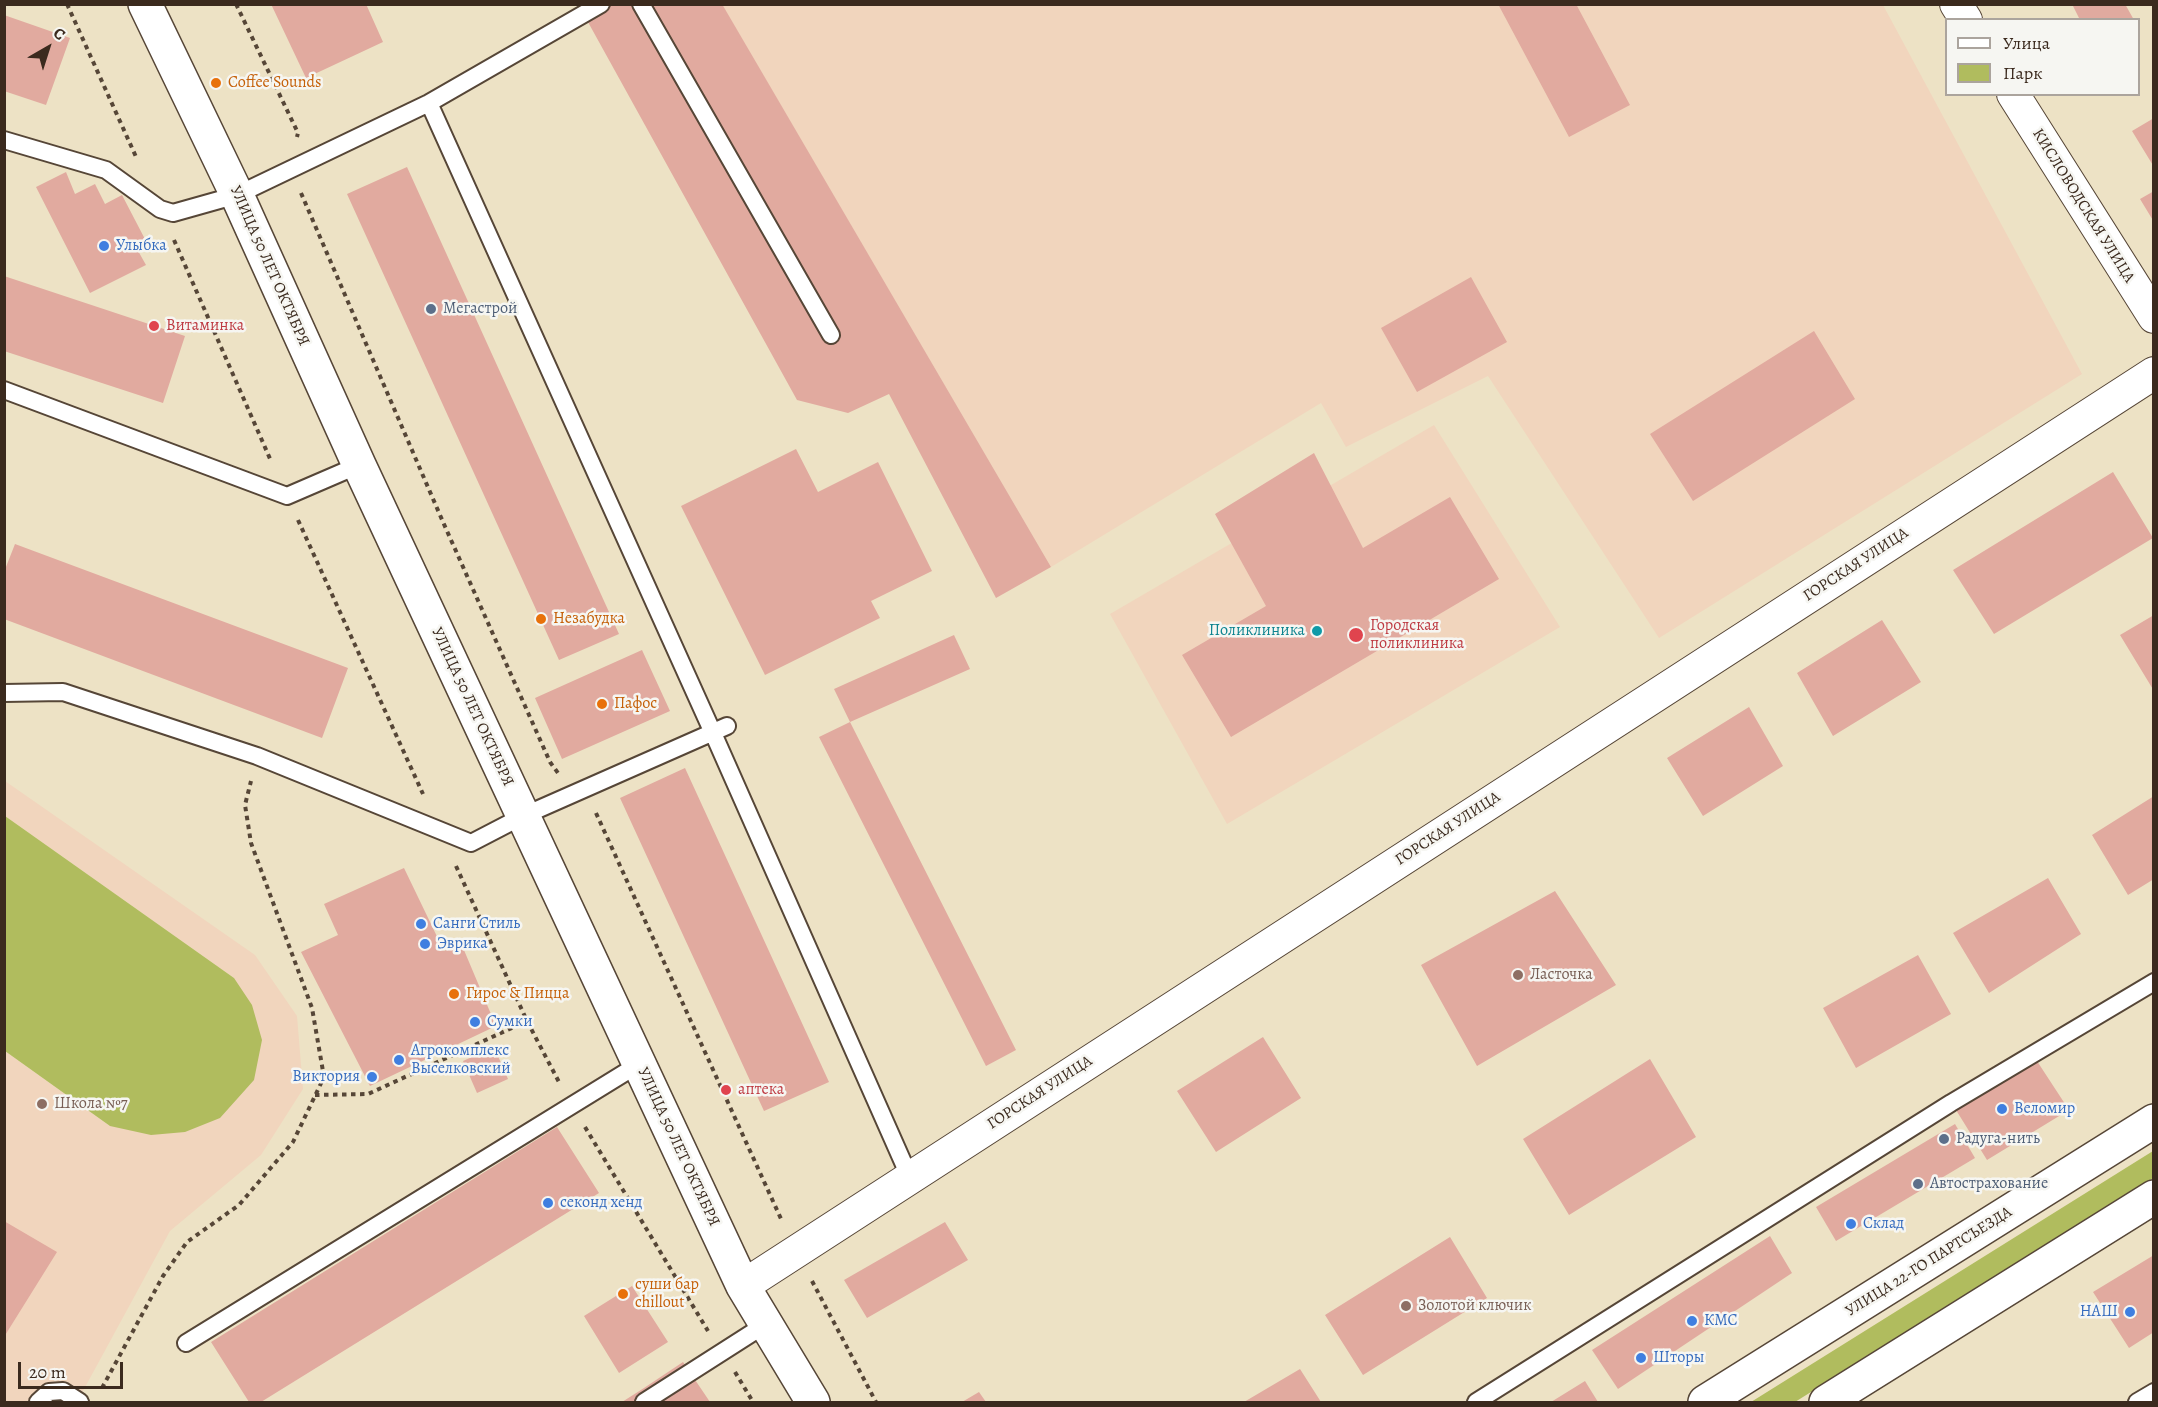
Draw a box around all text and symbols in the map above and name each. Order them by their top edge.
north arrow [18,18,78,78]
legend [1945,18,2140,96]
text: С [49,22,70,46]
text: Улица [2003,31,2050,55]
text: Парк [2003,61,2043,85]
place label: Coffee Sounds [228,73,322,93]
marker: Coffee Sounds [209,76,223,90]
street label: КИСЛОВОДСКАЯ УЛИЦА [2028,125,2138,287]
street label: УЛИЦА 50 ЛЕТ ОКТЯБРЯ [225,183,313,349]
place label: Улыбка [116,236,167,256]
marker: Улыбка [97,239,111,253]
place label: Мегастрой [443,299,517,319]
marker: Мегастрой [424,302,438,316]
place label: Витаминка [166,316,244,336]
marker: Витаминка [147,319,161,333]
street label: ГОРСКАЯ УЛИЦА [1800,524,1912,606]
place label: Незабудка [553,609,625,629]
marker: Незабудка [534,612,548,626]
place label: Городская поликлиника [1370,616,1464,654]
place label: Поликлиника [1209,621,1305,641]
street label: УЛИЦА 50 ЛЕТ ОКТЯБРЯ [427,624,517,790]
marker: Поликлиника [1310,624,1324,638]
marker: Городская поликлиника [1347,626,1365,644]
place label: Пафос [614,694,657,714]
marker: Пафос [595,697,609,711]
street label: ГОРСКАЯ УЛИЦА [1392,788,1504,870]
place label: Санги Стиль [433,914,520,934]
marker: Санги Стиль [414,917,428,931]
place label: Эврика [437,934,488,954]
marker: Эврика [418,937,432,951]
place label: Ласточка [1530,965,1593,985]
marker: Ласточка [1511,968,1525,982]
place label: Гирос & Пицца [466,984,569,1004]
marker: Гирос & Пицца [447,987,461,1001]
place label: Сумки [487,1012,533,1032]
marker: Сумки [468,1015,482,1029]
place label: Агрокомплекс Выселковский [411,1041,511,1079]
street label: ГОРСКАЯ УЛИЦА [984,1052,1096,1134]
marker: Агрокомплекс Выселковский [392,1053,406,1067]
street label: УЛИЦА 50 ЛЕТ ОКТЯБРЯ [633,1064,723,1230]
place label: Виктория [292,1067,360,1087]
marker: Виктория [365,1070,379,1084]
place label: аптека [738,1080,784,1100]
marker: аптека [719,1083,733,1097]
place label: Школа №7 [54,1094,127,1114]
marker: Школа №7 [35,1097,49,1111]
place label: Веломир [2014,1099,2075,1119]
marker: Веломир [1995,1102,2009,1116]
place label: Радуга-нить [1956,1129,2040,1149]
marker: Радуга-нить [1937,1132,1951,1146]
place label: Автострахование [1930,1174,2048,1194]
marker: Автострахование [1911,1177,1925,1191]
place label: секонд хенд [560,1193,642,1213]
marker: секонд хенд [541,1196,555,1210]
street label: УЛИЦА 22-ГО ПАРТСЪЕЗДА [1842,1203,2016,1321]
place label: Склад [1863,1214,1904,1234]
marker: Склад [1844,1217,1858,1231]
place label: суши бар chillout [635,1275,699,1313]
marker: суши бар chillout [616,1287,630,1301]
place label: Золотой ключик [1418,1296,1532,1316]
marker: Золотой ключик [1399,1299,1413,1313]
place label: НАШ [2080,1302,2118,1322]
marker: НАШ [2123,1305,2137,1319]
place label: КМС [1704,1311,1738,1331]
marker: КМС [1685,1314,1699,1328]
place label: Шторы [1653,1348,1704,1368]
scale bar [21,1350,126,1388]
marker: Шторы [1634,1351,1648,1365]
text: 20 m [29,1360,66,1384]

